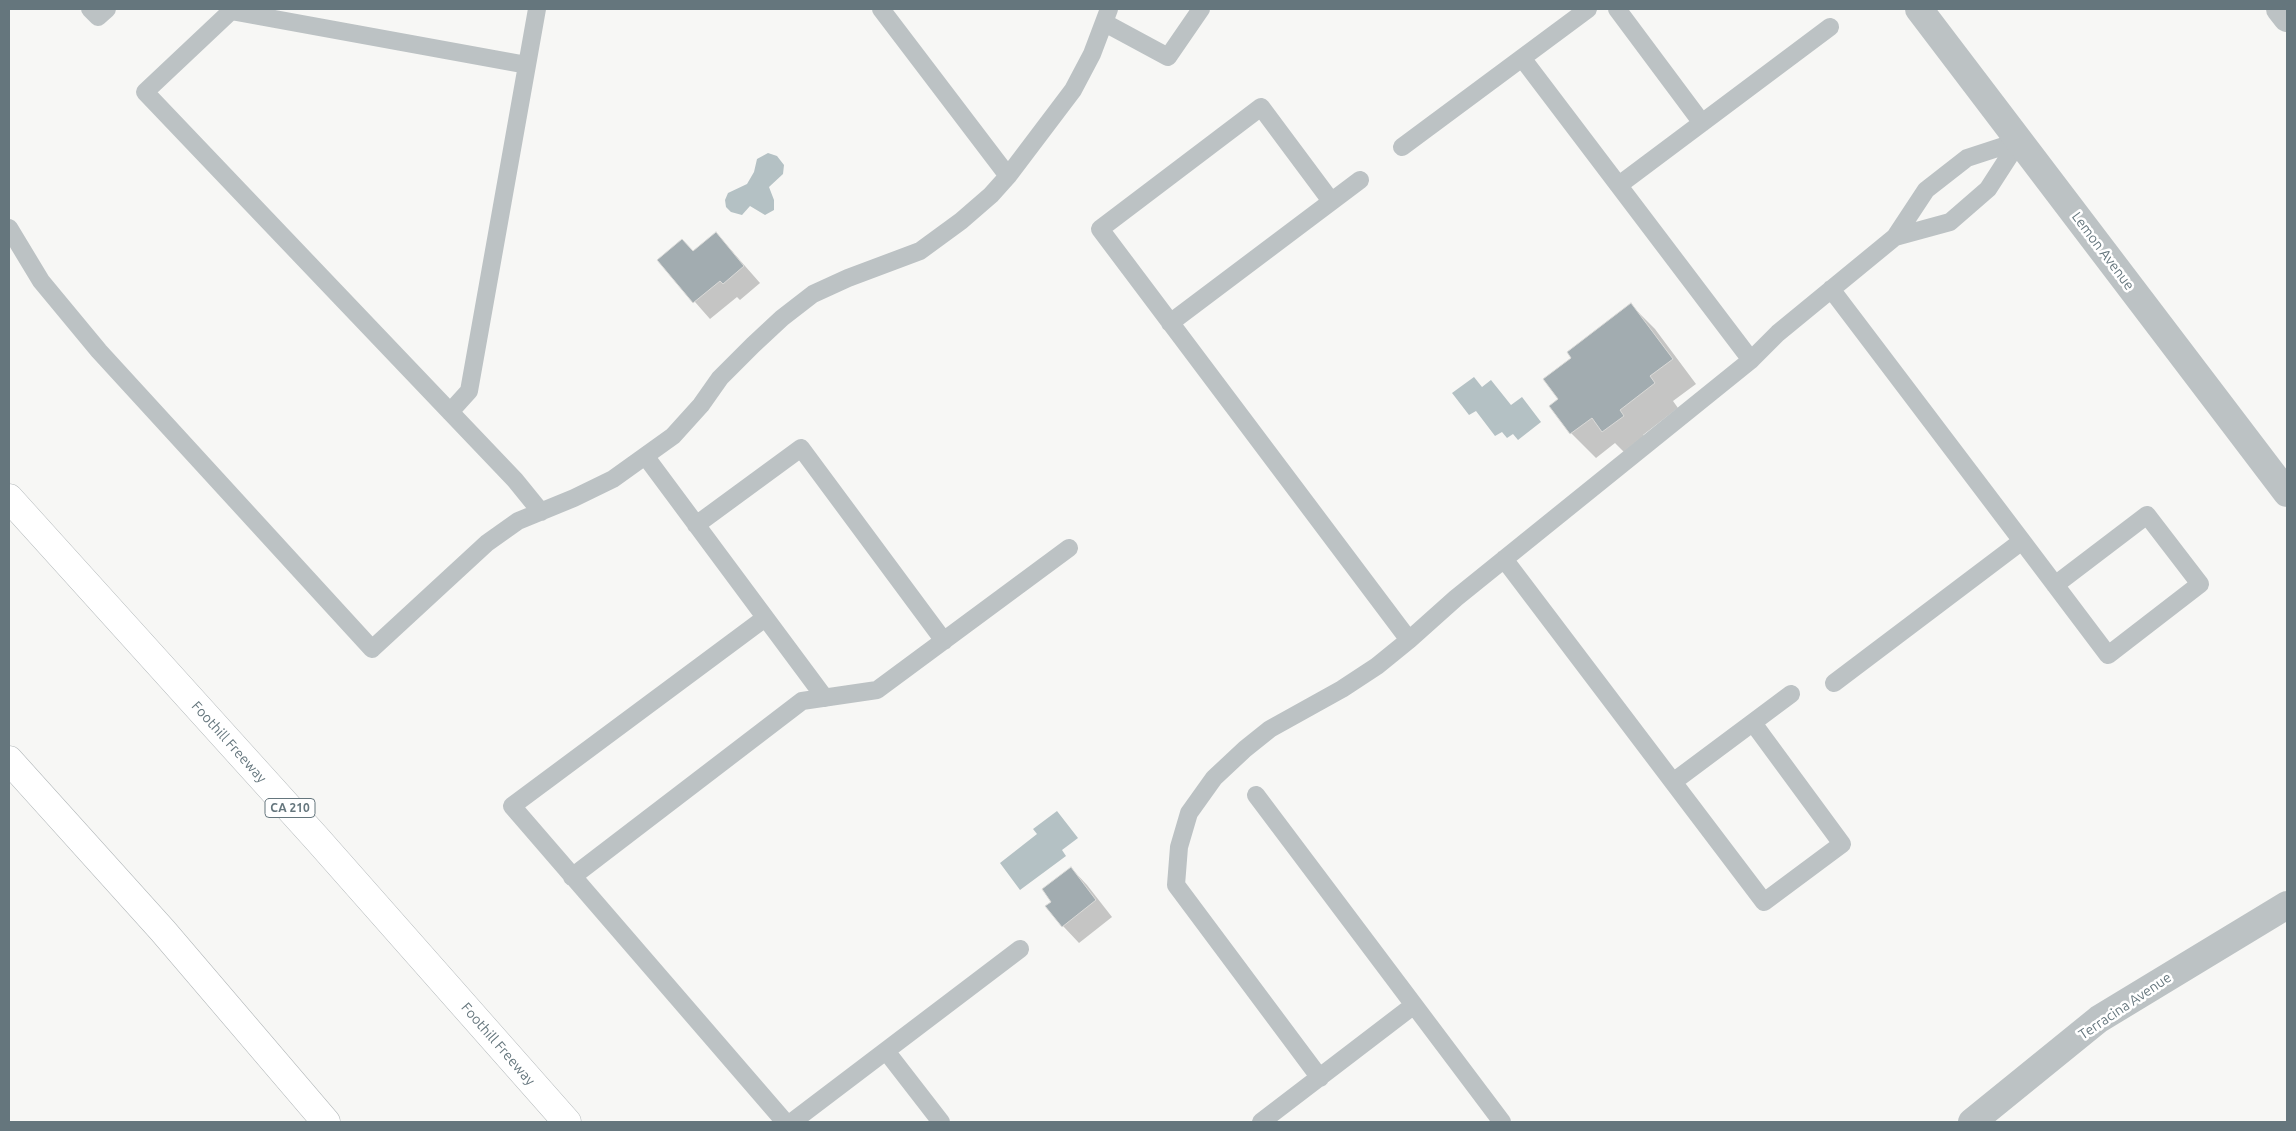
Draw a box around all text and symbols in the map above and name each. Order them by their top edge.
street label: Lemon Avenue [2068,209,2138,293]
street label: Foothill Freeway [188,698,270,786]
road number: CA 210 [265,798,315,818]
street label: Terracina Avenue [2075,969,2175,1043]
street label: Foothill Freeway [458,999,538,1089]

